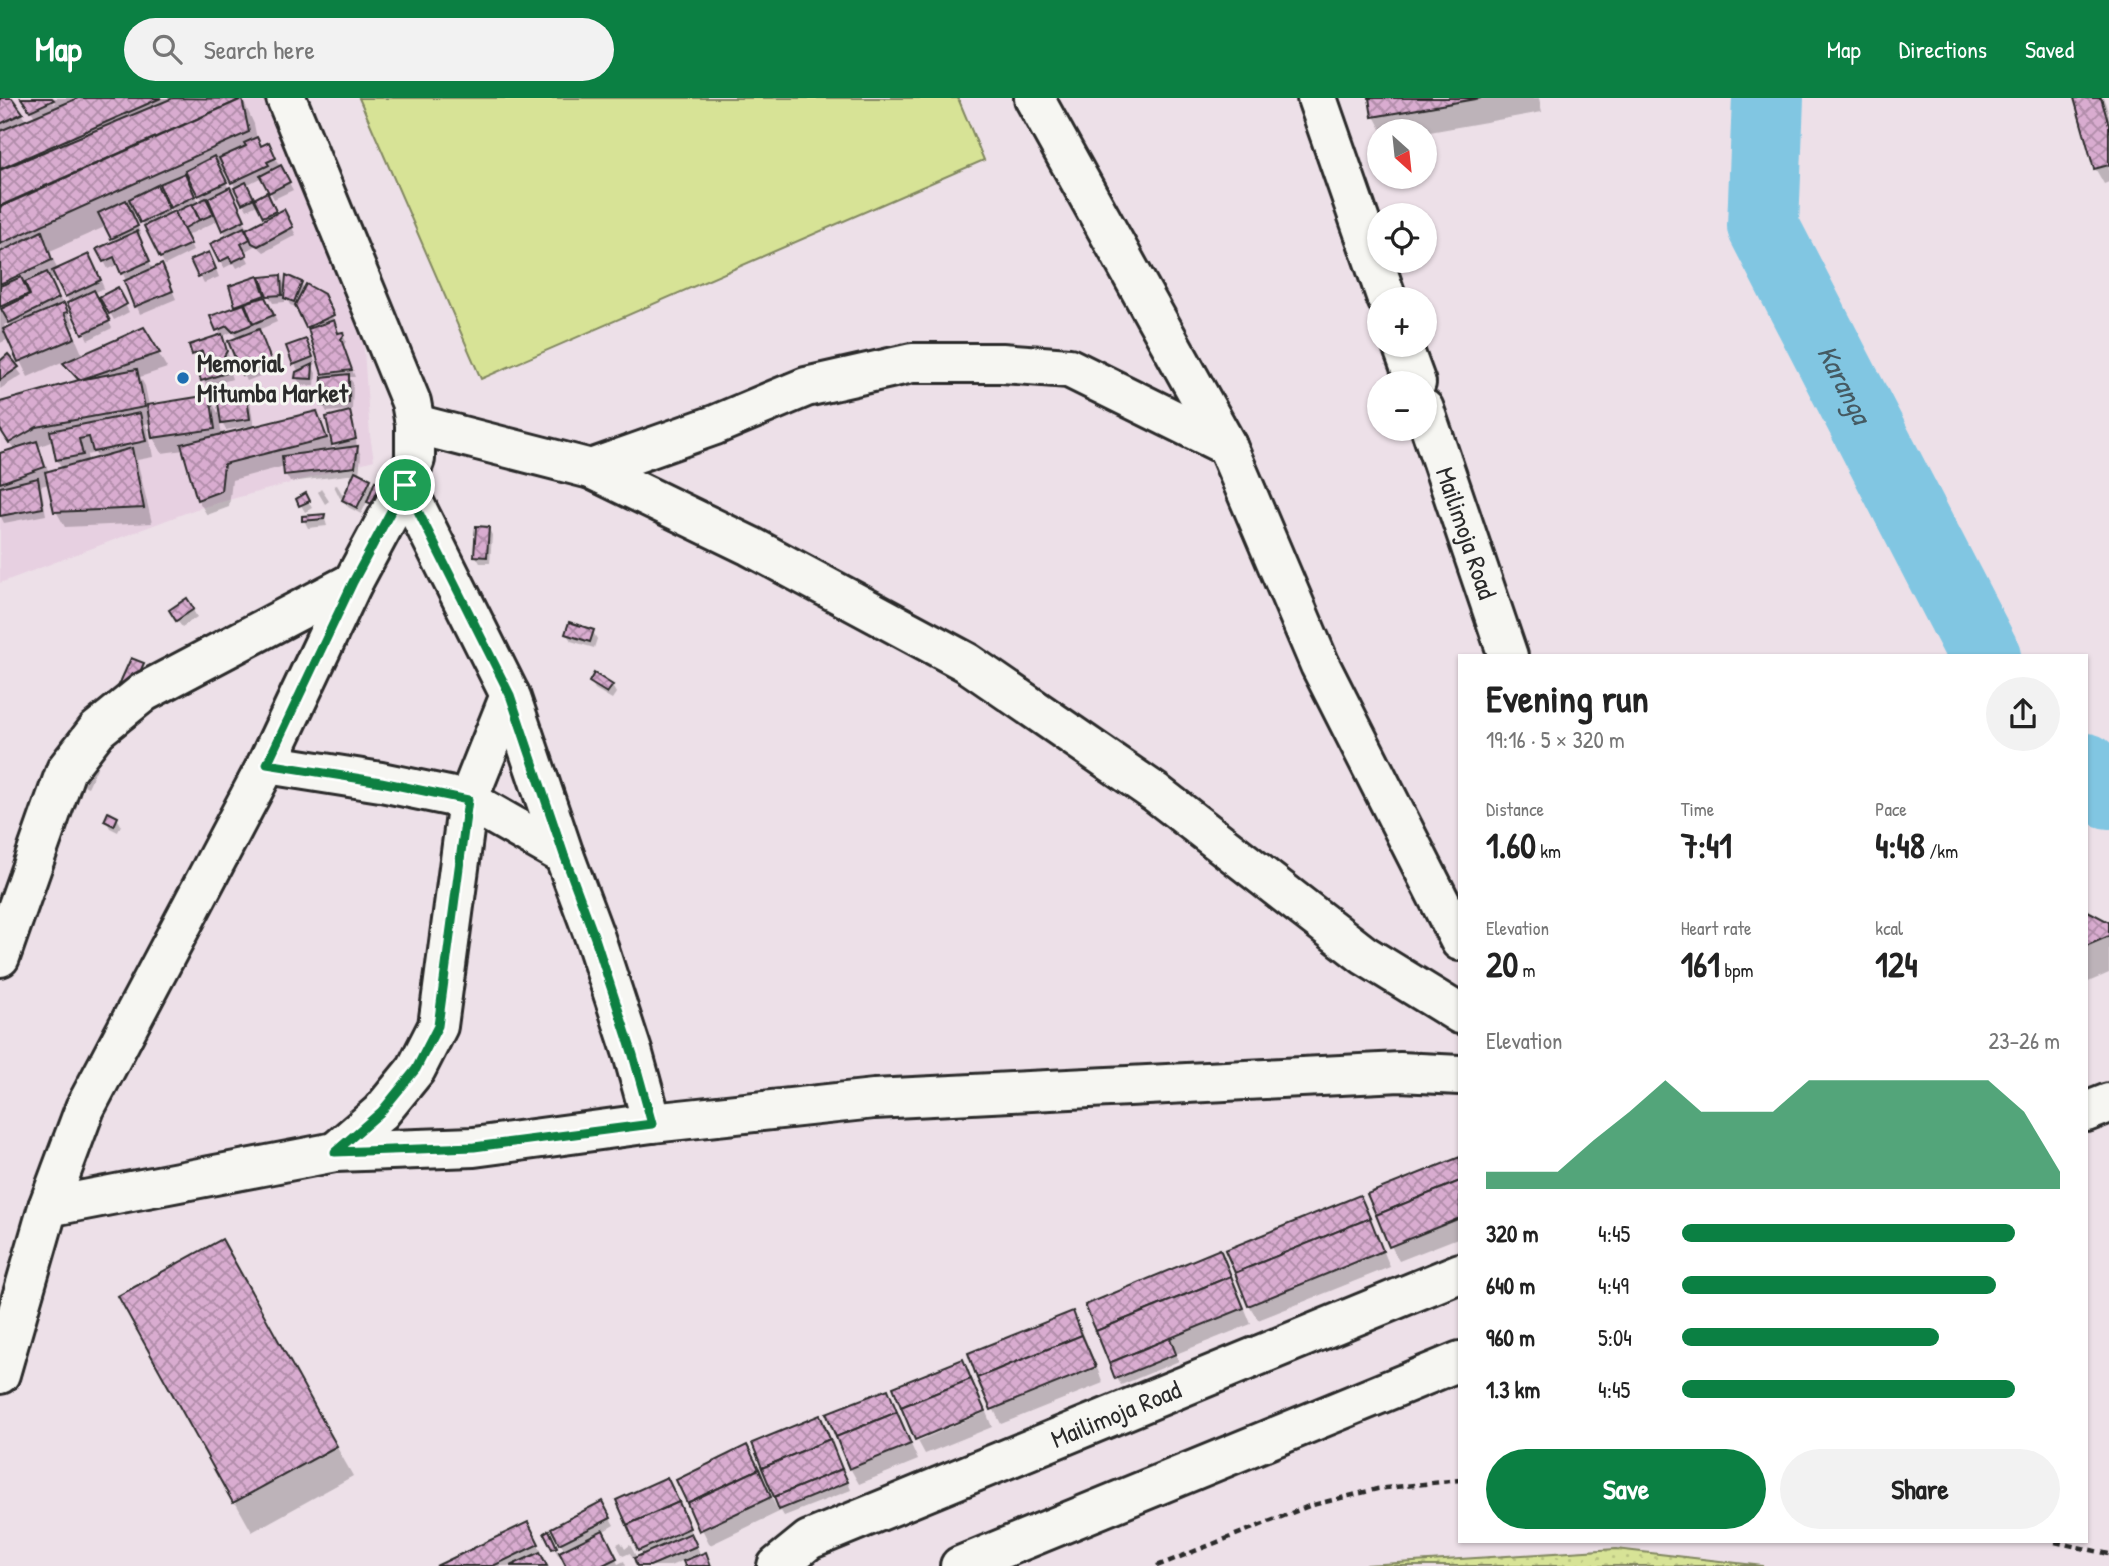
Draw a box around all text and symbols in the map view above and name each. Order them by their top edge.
search box [124,18,614,81]
text: Map [35,27,82,71]
icon: search [148,30,186,68]
text: Search here [204,32,315,67]
text: Map [1827,33,1861,65]
text: Directions [1899,33,1987,65]
text: Saved [2025,33,2074,65]
north arrow [1367,119,1437,189]
map controls [1367,119,1437,441]
button: locate [1367,203,1437,273]
button: + [1367,287,1437,357]
water label: Karanga [1809,338,1882,433]
place label: Memorial Mitumba Market [197,345,349,410]
marker: Memorial Mitumba Market [175,370,191,386]
button: − [1367,371,1437,441]
pin [375,455,435,515]
street label: Mailimoja Road [1428,462,1505,604]
icon: arrive [386,466,424,504]
text: Evening run [1486,672,1649,724]
button: share [1986,677,2060,751]
text: 19:16 · 5 × 320 m [1486,724,1625,755]
text: Distance [1486,796,1544,822]
text: Time [1681,796,1714,822]
text: Pace [1875,796,1907,822]
text: 1.60 [1486,822,1536,869]
text: 7:41 [1681,822,1732,869]
text: 4:48 [1875,822,1925,869]
text: km [1536,838,1561,864]
text: /km [1925,838,1958,864]
text: Elevation [1486,915,1549,941]
text: Heart rate [1681,915,1752,941]
text: kcal [1875,915,1903,941]
text: 20 [1486,941,1518,988]
text: 161 [1681,941,1720,988]
text: 124 [1875,941,1918,988]
text: m [1518,957,1535,983]
text: bpm [1720,957,1753,983]
text: Elevation [1486,1025,1562,1056]
text: 23–26 m [1988,1025,2060,1056]
text: 320 m [1486,1218,1538,1249]
text: 4:45 [1598,1218,1630,1249]
text: 640 m [1486,1270,1535,1301]
text: 4:49 [1598,1270,1629,1301]
text: 960 m [1486,1322,1535,1353]
text: 5:04 [1598,1322,1632,1353]
street label: Mailimoja Road [1046,1371,1186,1456]
text: 1.3 km [1486,1374,1540,1405]
text: 4:45 [1598,1374,1630,1405]
button: Save [1486,1449,1766,1529]
button: Share [1780,1449,2060,1529]

